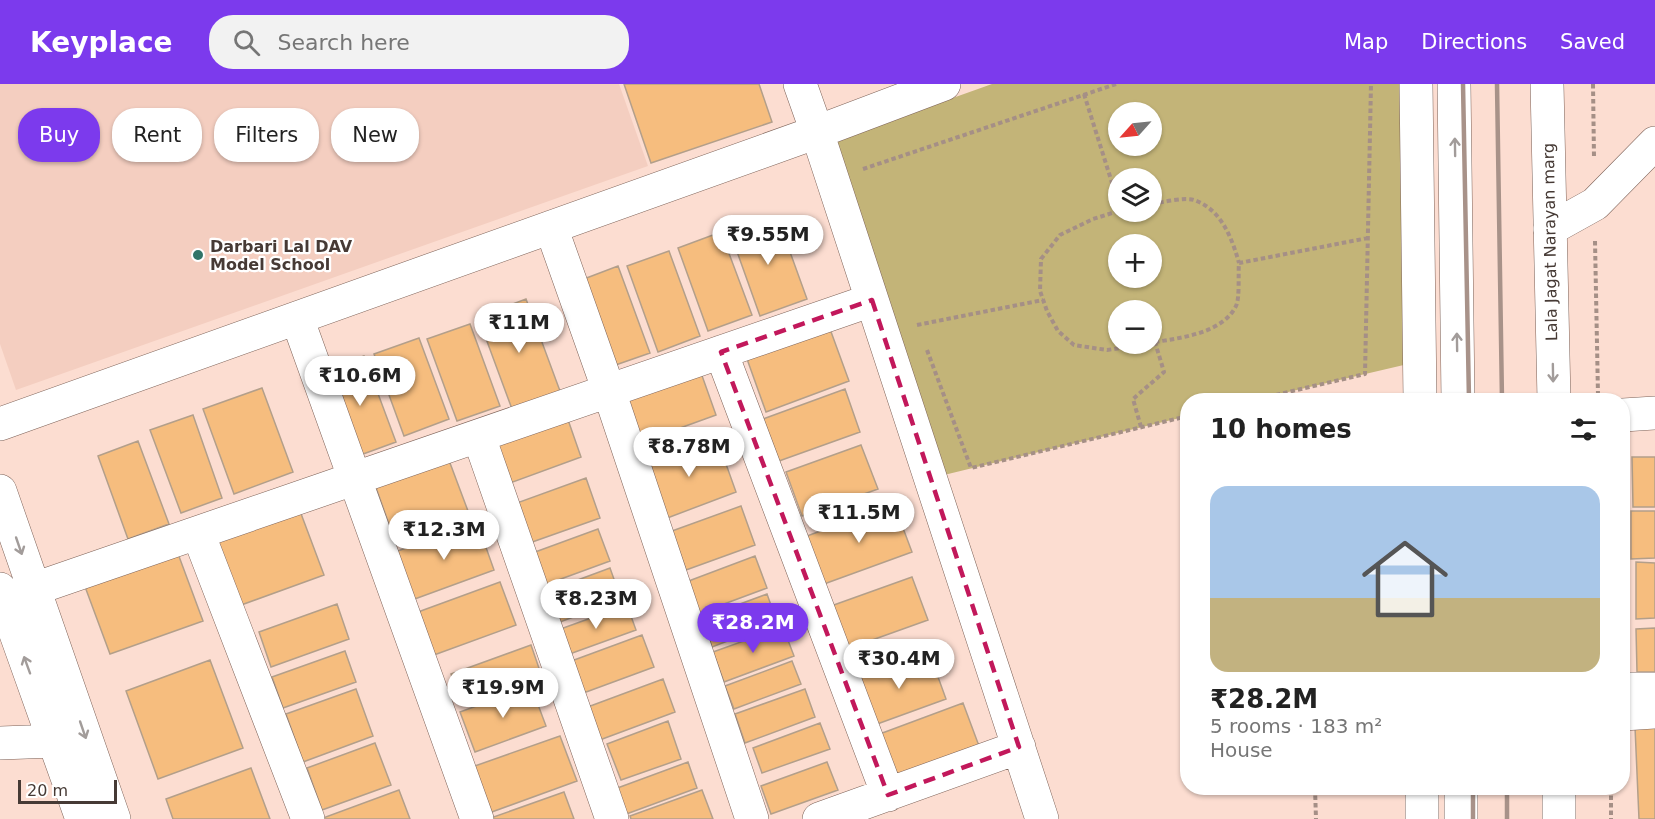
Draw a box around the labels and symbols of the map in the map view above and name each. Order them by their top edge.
north arrow [1108,102,1162,156]
one-way arrow [1449,138,1460,158]
street label: Lala Jagat Narayan marg [1539,143,1561,341]
pin: ₹9.55M [719,215,817,266]
place label: Darbari Lal DAV Model School [210,237,353,274]
marker: Darbari Lal DAV Model School [191,248,205,262]
pin: ₹11M [483,303,555,354]
one-way arrow [1451,333,1463,353]
pin: ₹10.6M [311,356,409,407]
one-way arrow [1547,363,1559,383]
pin: ₹8.78M [640,427,738,478]
pin: ₹11.5M [810,493,908,544]
pin: ₹12.3M [395,510,493,561]
one-way arrow [15,536,26,555]
pin: ₹8.23M [547,579,645,630]
pin: ₹28.2M [704,603,802,654]
pin: ₹30.4M [850,639,948,690]
one-way arrow [21,656,32,675]
pin: ₹19.9M [454,668,552,719]
one-way arrow [79,720,90,739]
scale bar [18,777,117,804]

